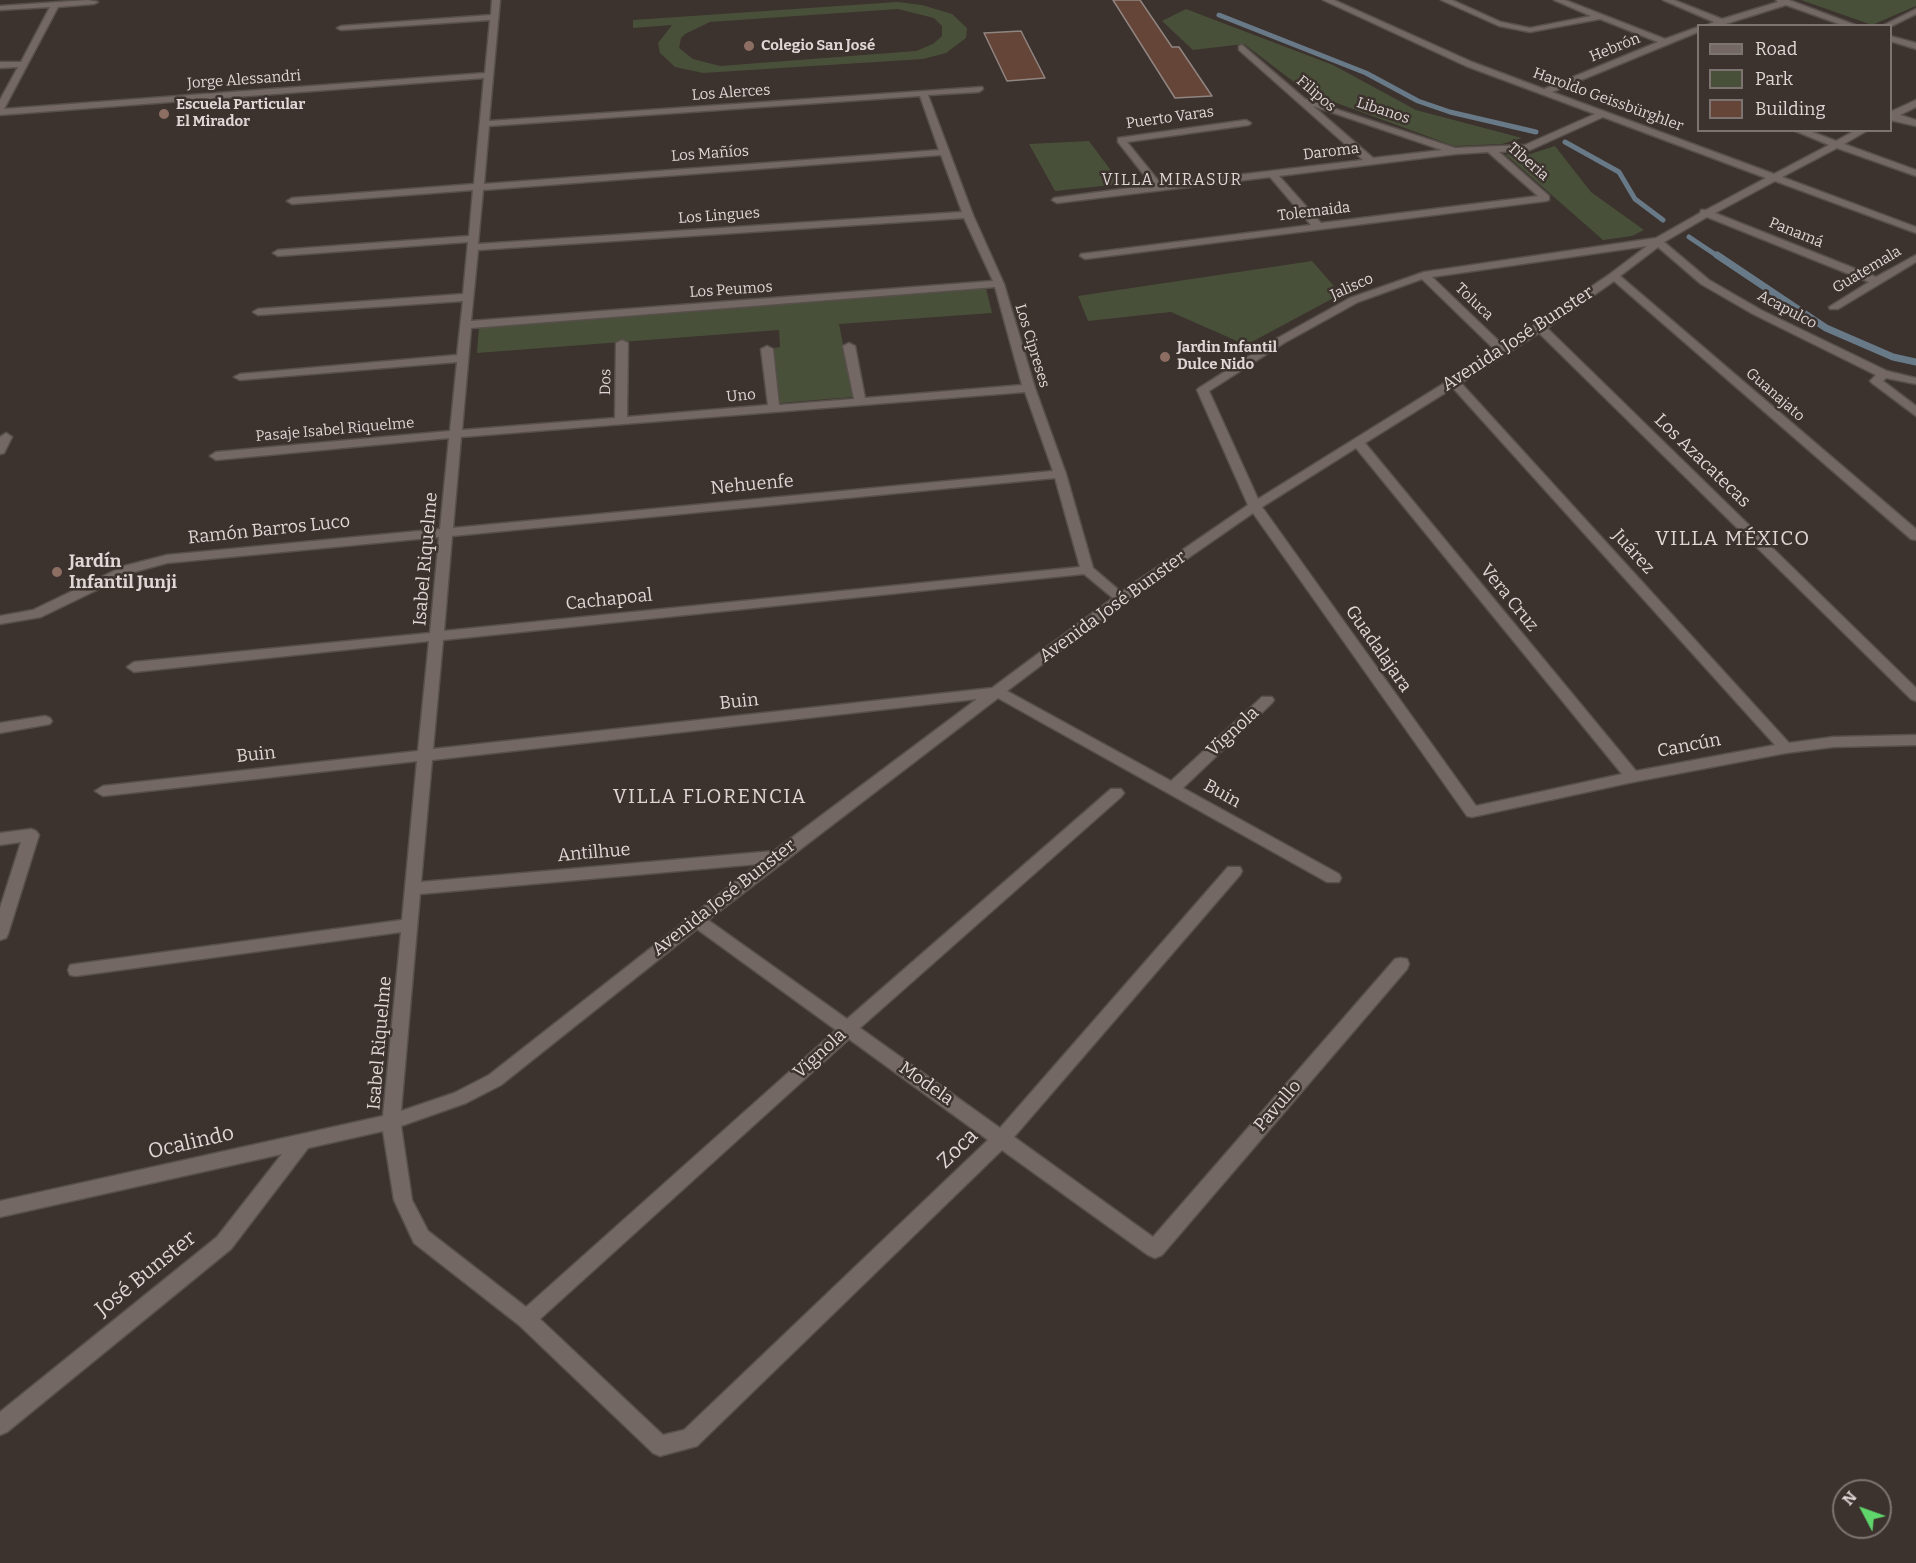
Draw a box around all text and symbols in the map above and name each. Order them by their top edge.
legend [1697,24,1892,132]
street label: Hebrón [1587,30,1643,66]
place label: Colegio San José [761,37,875,55]
text: Road [1755,38,1797,60]
marker: Colegio San José [742,39,756,53]
street label: Haroldo Geissbürghler [1530,64,1686,136]
street label: Jorge Alessandri [187,67,301,93]
text: Park [1755,68,1793,90]
street label: Filipos [1293,72,1339,116]
street label: Los Alerces [691,81,771,105]
street label: Libanos [1354,94,1412,128]
place label: Escuela Particular El Mirador [176,96,305,131]
text: Building [1755,98,1826,120]
street label: Puerto Varas [1125,103,1215,133]
marker: Escuela Particular El Mirador [157,107,171,121]
street label: Tiberia [1504,139,1552,185]
street label: Daroma [1302,140,1360,164]
street label: Los Mañíos [670,142,750,166]
district label: VILLA MIRASUR [1102,171,1242,191]
street label: Tolemaida [1277,199,1351,225]
street label: Los Lingues [677,204,761,228]
street label: Panamá [1766,214,1826,252]
street label: Guatemala [1830,243,1904,297]
street label: Jalisco [1328,270,1376,304]
street label: Los Peumos [689,278,773,302]
street label: Toluca [1451,280,1497,324]
street label: Avenida José Bunster [1438,282,1598,396]
street label: Acapulco [1754,287,1820,333]
street label: Los Cipreses [1011,302,1053,390]
place label: Jardin Infantil Dulce Nido [1177,339,1277,374]
marker: Jardin Infantil Dulce Nido [1158,350,1172,364]
street label: Guanajato [1742,365,1808,425]
street label: Dos [597,369,615,395]
street label: Uno [726,386,756,406]
street label: Los Azacatecas [1649,410,1755,512]
street label: Pasaje Isabel Riquelme [255,414,415,446]
street label: Nehuenfe [710,471,794,499]
street label: Isabel Riquelme [409,491,443,627]
street label: Ramón Barros Luco [187,511,351,549]
street label: Juárez [1607,525,1659,579]
district label: VILLA MÉXICO [1655,527,1811,551]
street label: Avenida José Bunster [1035,546,1191,668]
place label: Jardín Infantil Junji [69,551,177,594]
street label: Vera Cruz [1475,560,1543,636]
marker: Jardín Infantil Junji [50,565,64,579]
street label: Cachapoal [565,585,653,615]
street label: Guadalajara [1340,601,1416,697]
street label: Buin [718,689,760,715]
street label: Vignola [1202,702,1264,762]
street label: Cancún [1656,729,1722,763]
street label: Buin [235,742,277,768]
street label: Buin [1200,775,1244,813]
district label: VILLA FLORENCIA [613,785,807,809]
street label: Avenida José Bunster [648,835,800,961]
street label: Antilhue [557,839,631,867]
street label: Isabel Riquelme [363,975,397,1111]
street label: Vignola [789,1025,851,1083]
street label: Modela [895,1058,957,1110]
street label: Pavullo [1250,1076,1306,1136]
street label: Ocalindo [146,1121,236,1165]
street label: Zoca [932,1124,984,1174]
street label: José Bunster [91,1226,201,1322]
north arrow [1832,1479,1892,1539]
text: N [1838,1487,1861,1509]

